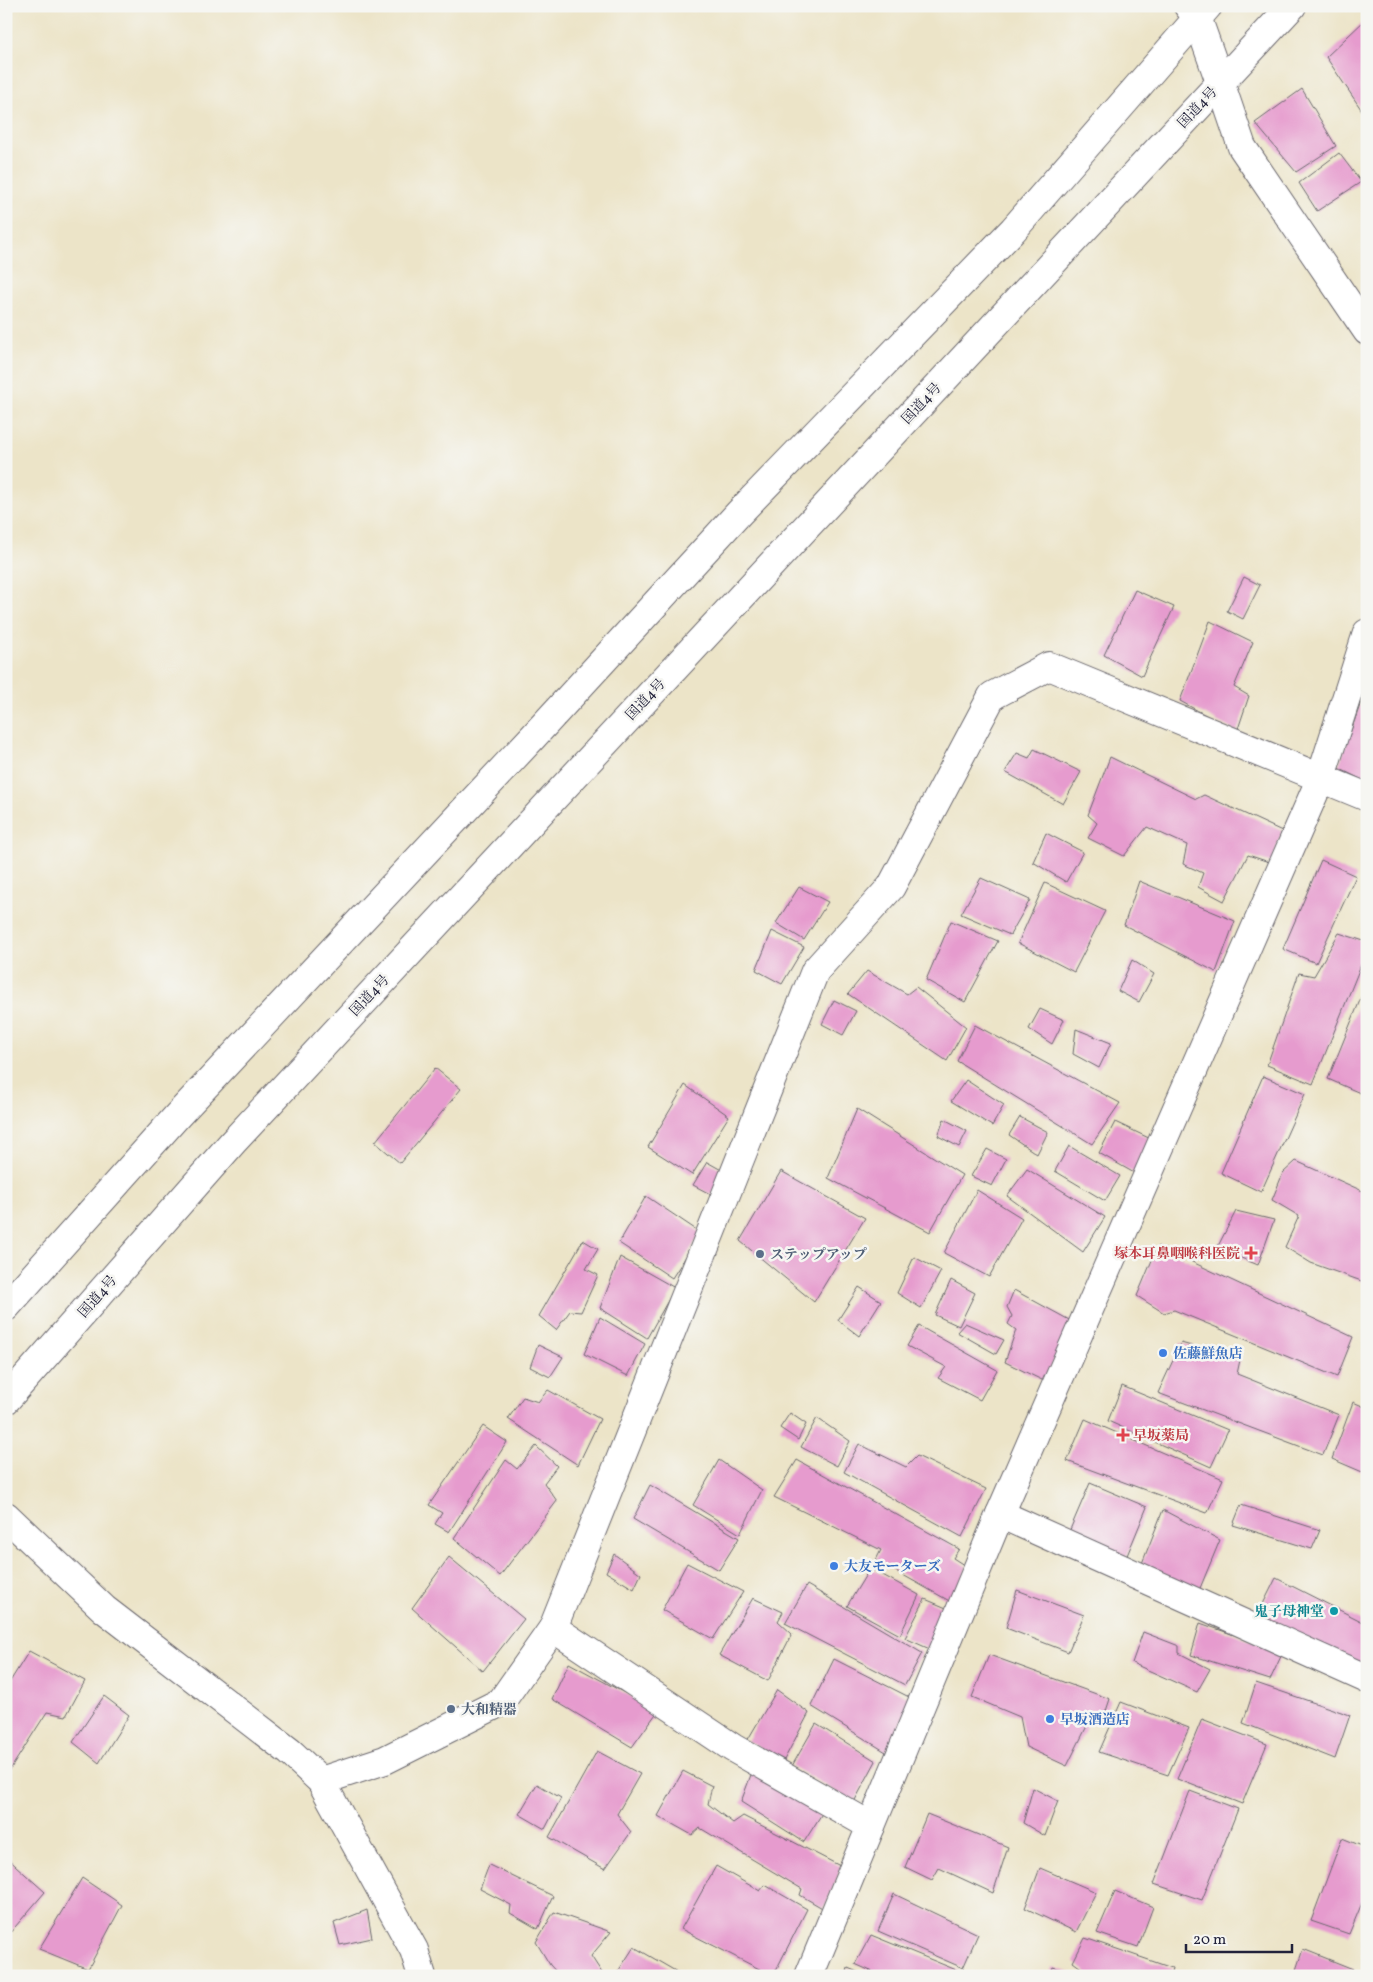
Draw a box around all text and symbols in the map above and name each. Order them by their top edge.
street label: 国道4号 [1174,83,1222,133]
street label: 国道4号 [898,379,946,429]
street label: 国道4号 [622,675,670,725]
street label: 国道4号 [346,971,394,1021]
place label: 塚本耳鼻咽喉科医院 [1114,1245,1240,1264]
place label: ステップアップ [770,1246,867,1265]
marker: 塚本耳鼻咽喉科医院 [1244,1246,1258,1260]
marker: ステップアップ [754,1248,766,1260]
street label: 国道4号 [74,1272,122,1322]
place label: 佐藤鮮魚店 [1173,1345,1243,1364]
marker: 佐藤鮮魚店 [1157,1347,1169,1359]
place label: 早坂薬局 [1133,1427,1189,1446]
marker: 早坂薬局 [1117,1429,1129,1441]
place label: 大友モーターズ [844,1558,941,1577]
marker: 大友モーターズ [828,1560,840,1572]
place label: 鬼子母神堂 [1254,1603,1324,1622]
marker: 鬼子母神堂 [1328,1605,1340,1617]
place label: 大和精器 [461,1701,517,1720]
marker: 大和精器 [445,1703,457,1715]
place label: 早坂酒造店 [1060,1711,1130,1730]
marker: 早坂酒造店 [1044,1713,1056,1725]
scale bar [1186,1922,1292,1954]
text: 20 m [1193,1930,1226,1951]

